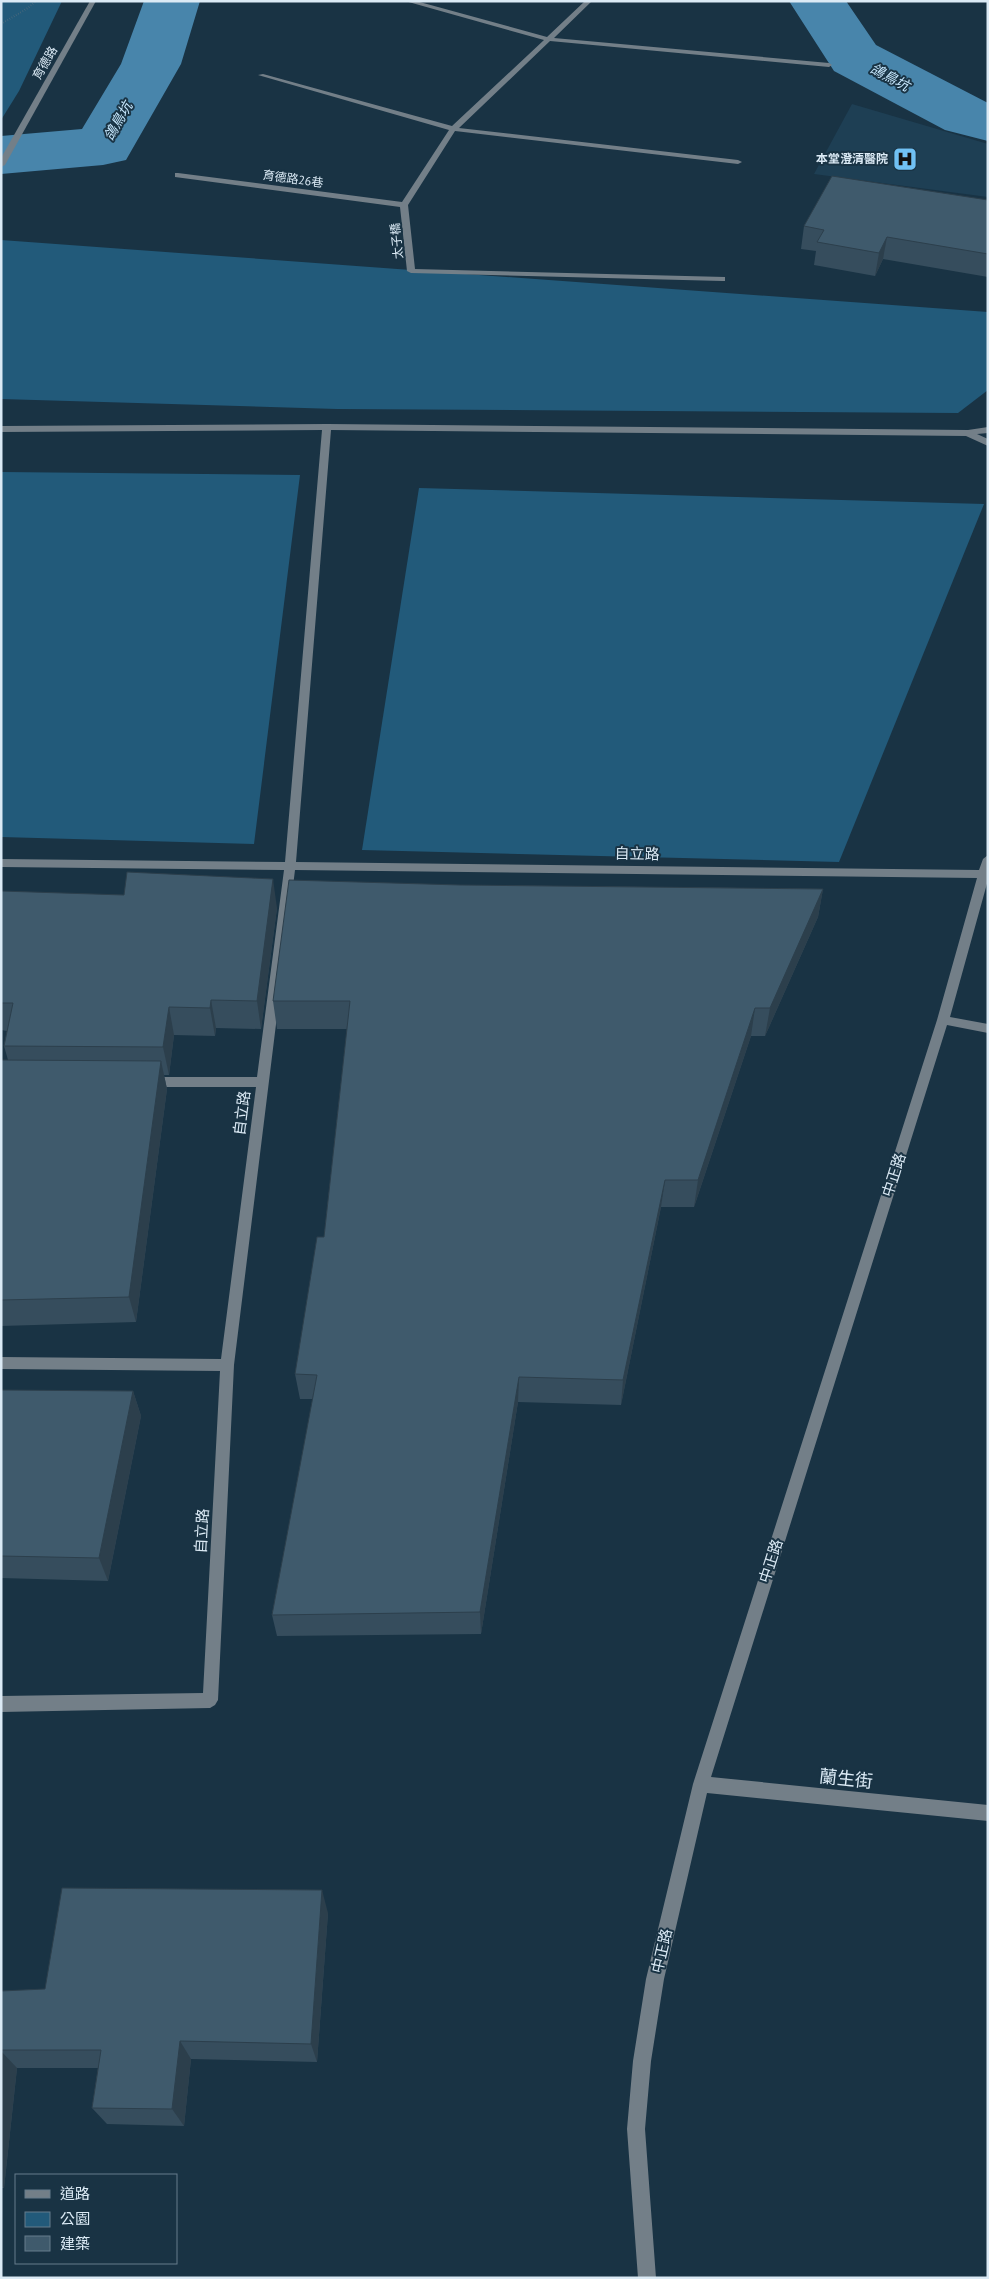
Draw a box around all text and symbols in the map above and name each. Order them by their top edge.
street label: 育德路 [29,43,60,82]
water label: 鴿鳥坑 [867,59,915,96]
water label: 鴿鳥坑 [100,97,137,144]
hospital icon: 本堂澄清醫院 [892,146,918,172]
place label: 本堂澄清醫院 [816,151,888,166]
street label: 育德路26巷 [262,167,324,190]
street label: 太子橋 [387,222,406,260]
street label: 自立路 [614,844,660,863]
street label: 自立路 [229,1089,254,1136]
street label: 中正路 [878,1151,910,1199]
street label: 自立路 [191,1508,212,1554]
street label: 中正路 [755,1537,787,1585]
street label: 蘭生街 [818,1764,874,1793]
street label: 中正路 [647,1927,676,1975]
legend [15,2174,178,2264]
text: 道路 [60,2184,90,2203]
text: 公園 [60,2209,90,2228]
text: 建築 [60,2234,90,2253]

